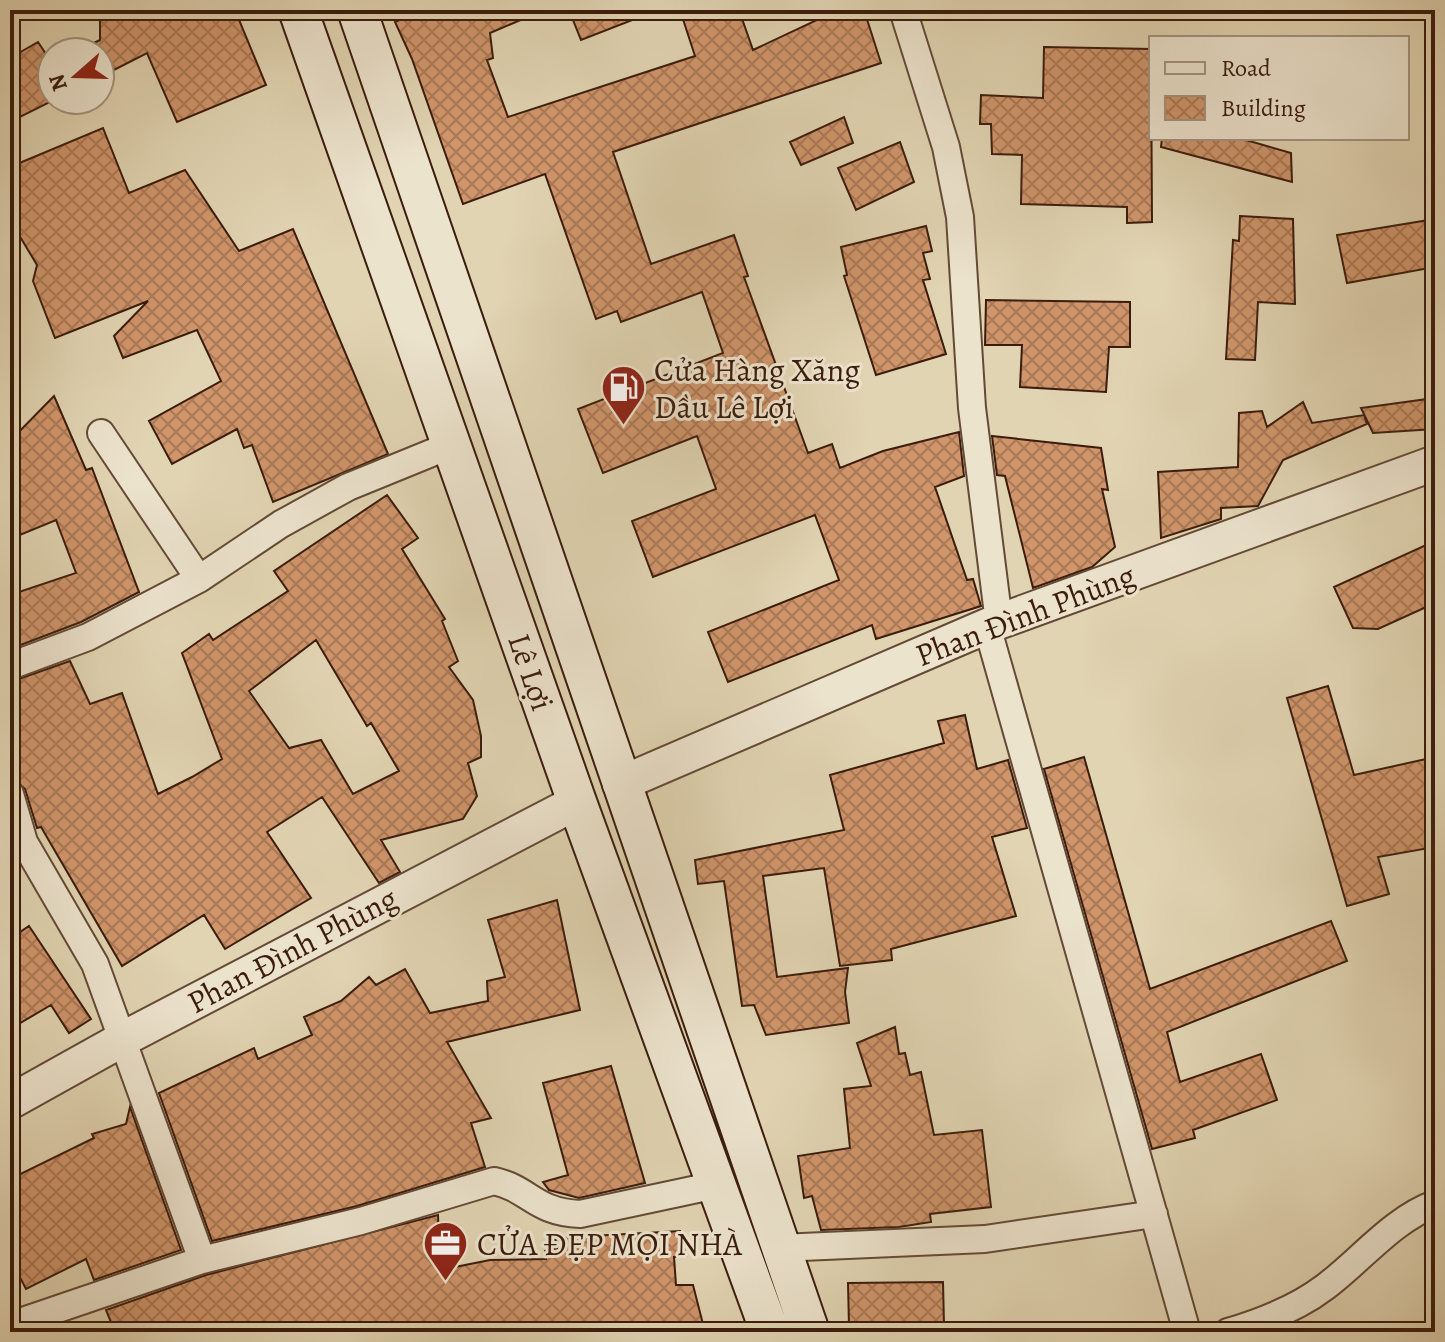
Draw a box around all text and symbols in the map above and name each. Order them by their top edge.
north arrow [36,36,116,116]
legend [1149,36,1409,140]
text: Road [1221,52,1271,84]
text: N [41,70,75,95]
text: Building [1221,92,1306,124]
place label: Cửa Hàng Xăng Dầu Lê Lợi [654,348,860,429]
fuel station icon: Cửa Hàng Xăng Dầu Lê Lợi [599,364,647,427]
street label: Phan Đình Phùng [909,553,1141,677]
street label: Lê Lợi [497,628,565,716]
street label: Phan Đình Phùng [179,876,405,1024]
office icon: CỬA ĐẸP MỌI NHÀ [422,1220,470,1283]
place label: CỬA ĐẸP MỌI NHÀ [477,1222,743,1266]

